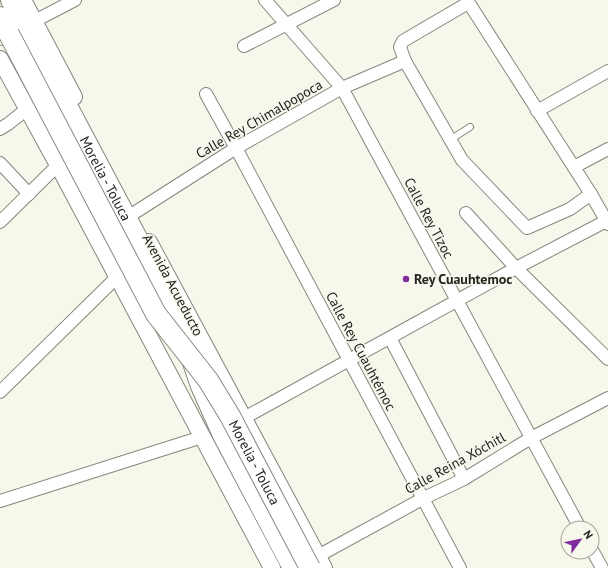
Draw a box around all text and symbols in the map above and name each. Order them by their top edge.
street label: Calle Rey Chimalpopoca [193,75,326,163]
street label: Morelia - Toluca [76,133,135,224]
street label: Calle Rey Tizoc [400,175,458,261]
street label: Avenida Acueducto [139,231,207,339]
place label: Rey Cuauhtemoc [414,270,512,288]
marker: Rey Cuauhtemoc [401,274,411,284]
street label: Calle Rey Cuauhtémoc [322,288,400,414]
street label: Morelia - Toluca [225,417,284,508]
street label: Calle Reina Xóchitl [402,428,508,498]
north arrow [560,520,600,560]
text: N [581,528,596,541]

